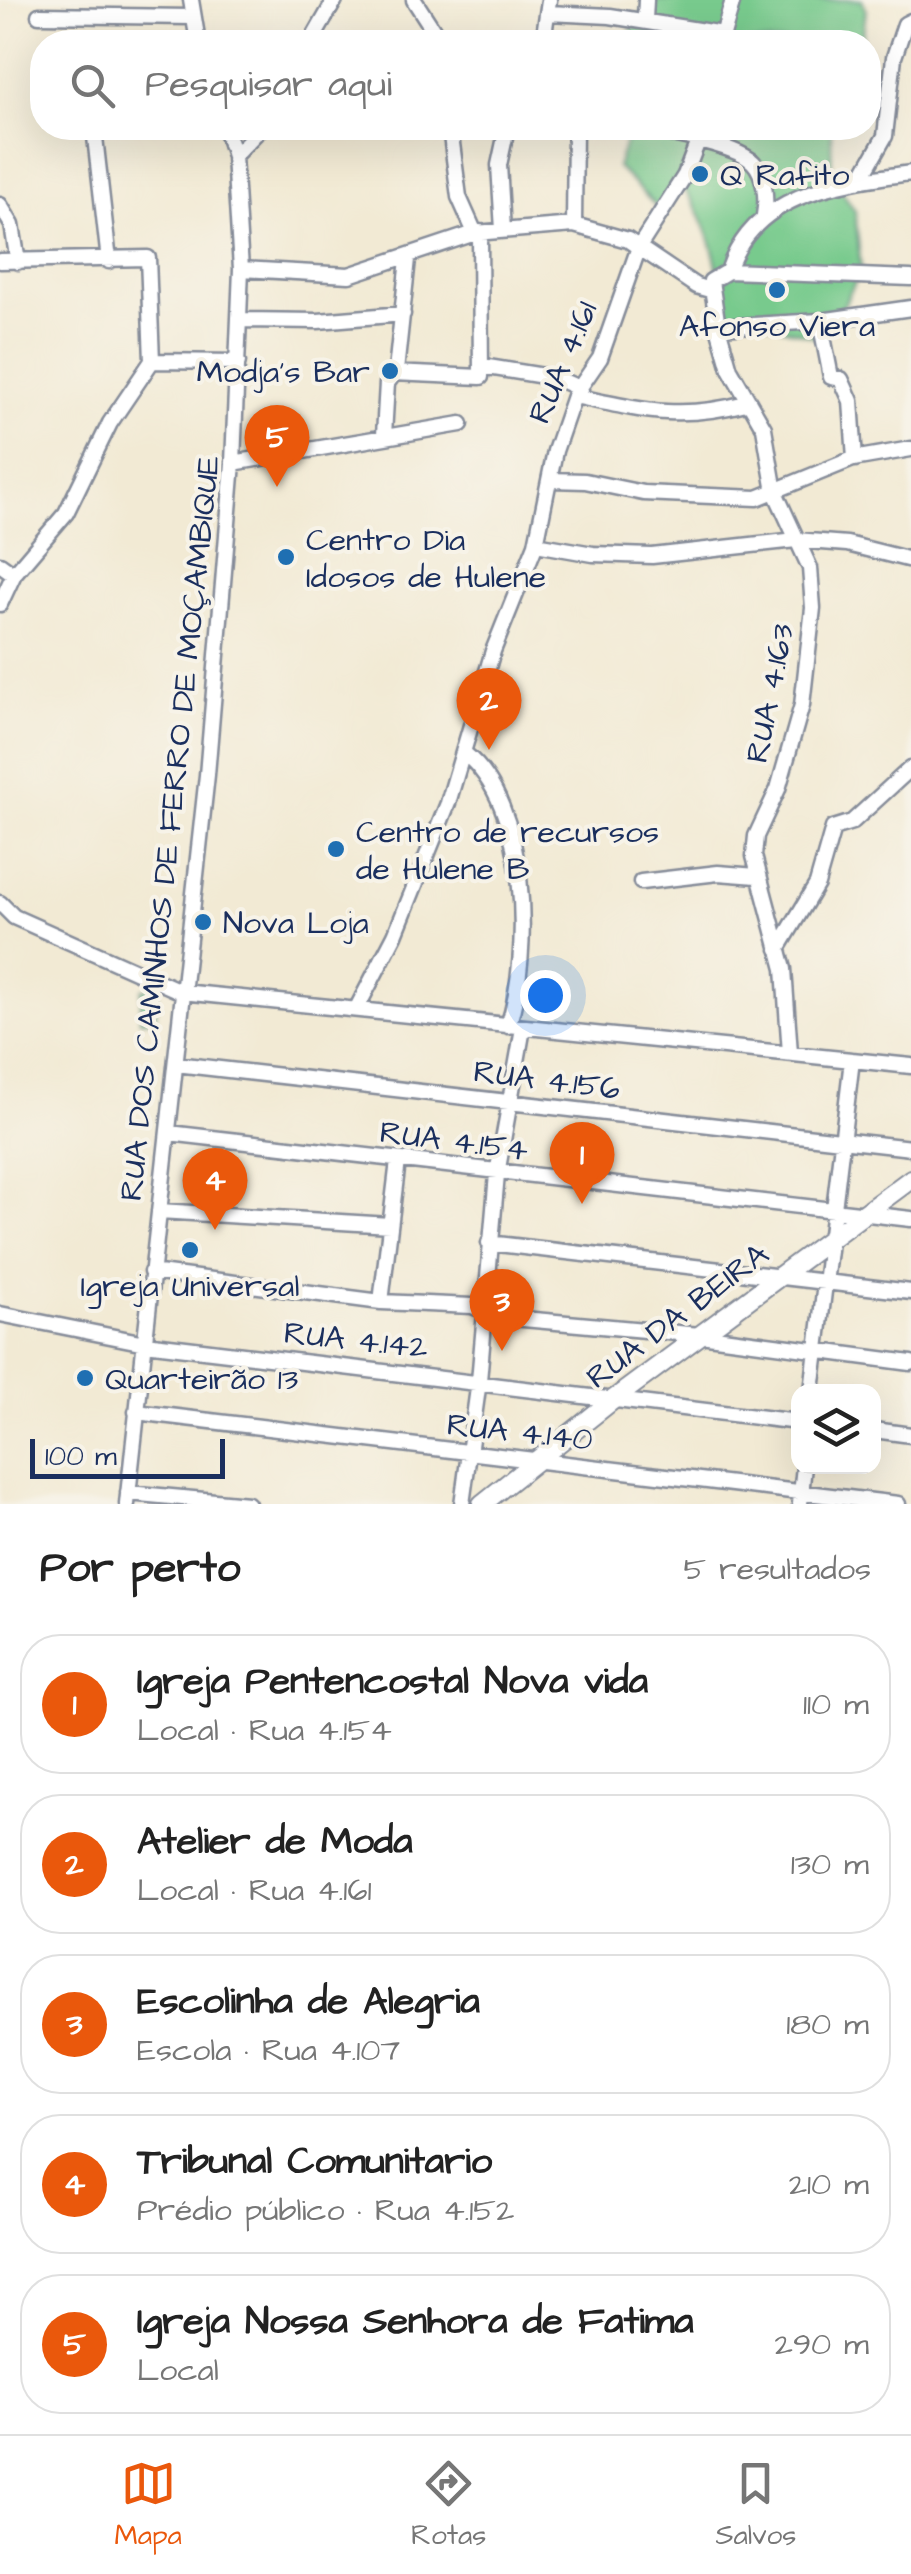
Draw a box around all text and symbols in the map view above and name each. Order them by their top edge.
search box [30,30,881,140]
icon: search [65,58,120,113]
text: Pesquisar aqui [145,59,392,111]
place label: Q Rafito [720,153,850,198]
marker: Q Rafito [689,163,711,185]
marker: Afonso Viera [766,279,788,301]
street label: RUA 4.161 [518,295,609,431]
place label: Afonso Viera [679,304,875,349]
place label: Modja's Bar [196,350,370,395]
marker: Modja's Bar [379,360,401,382]
pin: 5 [244,404,310,487]
street label: RUA DOS CAMINHOS DE FERRO DE MOÇAMBIQUE [109,453,232,1203]
place label: Centro Dia Idosos de Hulene [306,518,546,600]
marker: Centro Dia Idosos de Hulene [275,546,297,568]
street label: RUA 4.163 [735,620,806,767]
pin: 2 [456,668,522,750]
place label: Centro de recursos de Hulene B [356,810,659,892]
marker: Centro de recursos de Hulene B [325,838,347,860]
place label: Nova Loja [223,901,369,946]
marker: Nova Loja [192,911,214,933]
your location [520,970,571,1021]
street label: RUA 4.156 [471,1049,623,1112]
street label: RUA 4.154 [377,1110,531,1173]
pin: 1 [550,1122,614,1204]
pin: 4 [182,1148,248,1230]
street label: RUA DA BEIRA [577,1233,778,1400]
marker: Igreja Universal [179,1239,201,1261]
place label: Igreja Universal [81,1264,299,1309]
pin: 3 [470,1268,534,1351]
street label: RUA 4.142 [282,1311,430,1370]
place label: Quarteirão 13 [105,1357,298,1402]
marker: Quarteirão 13 [74,1367,96,1389]
map controls [791,1384,881,1474]
button: layers [791,1384,881,1474]
street label: RUA 4.140 [445,1402,595,1463]
scale bar [30,1434,225,1478]
text: 100 m [45,1437,117,1476]
text: Por perto [40,1540,240,1598]
text: 5 resultados [684,1547,871,1592]
text: Igreja Pentencostal Nova vida [137,1656,648,1708]
text: 1 [72,1682,77,1727]
text: 110 m [803,1682,869,1727]
text: Local · Rua 4.154 [137,1708,392,1753]
text: Atelier de Moda [137,1816,413,1868]
text: 2 [65,1842,84,1887]
text: 130 m [791,1842,869,1887]
text: Local · Rua 4.161 [137,1868,372,1913]
text: Escolinha de Alegria [137,1976,480,2028]
text: 3 [66,2002,83,2047]
text: 180 m [786,2002,869,2047]
text: Escola · Rua 4.107 [137,2028,400,2073]
text: Tribunal Comunitario [137,2136,492,2188]
text: 4 [64,2162,85,2207]
text: 210 m [789,2162,869,2207]
text: Prédio público · Rua 4.152 [137,2188,514,2233]
text: Igreja Nossa Senhora de Fatima [137,2296,694,2348]
text: 5 [63,2322,86,2367]
text: 290 m [775,2322,869,2367]
text: Local [137,2348,219,2393]
tab: Mapa [115,2456,182,2555]
tab: Rotas [411,2456,486,2555]
tab: Salvos [715,2456,796,2555]

